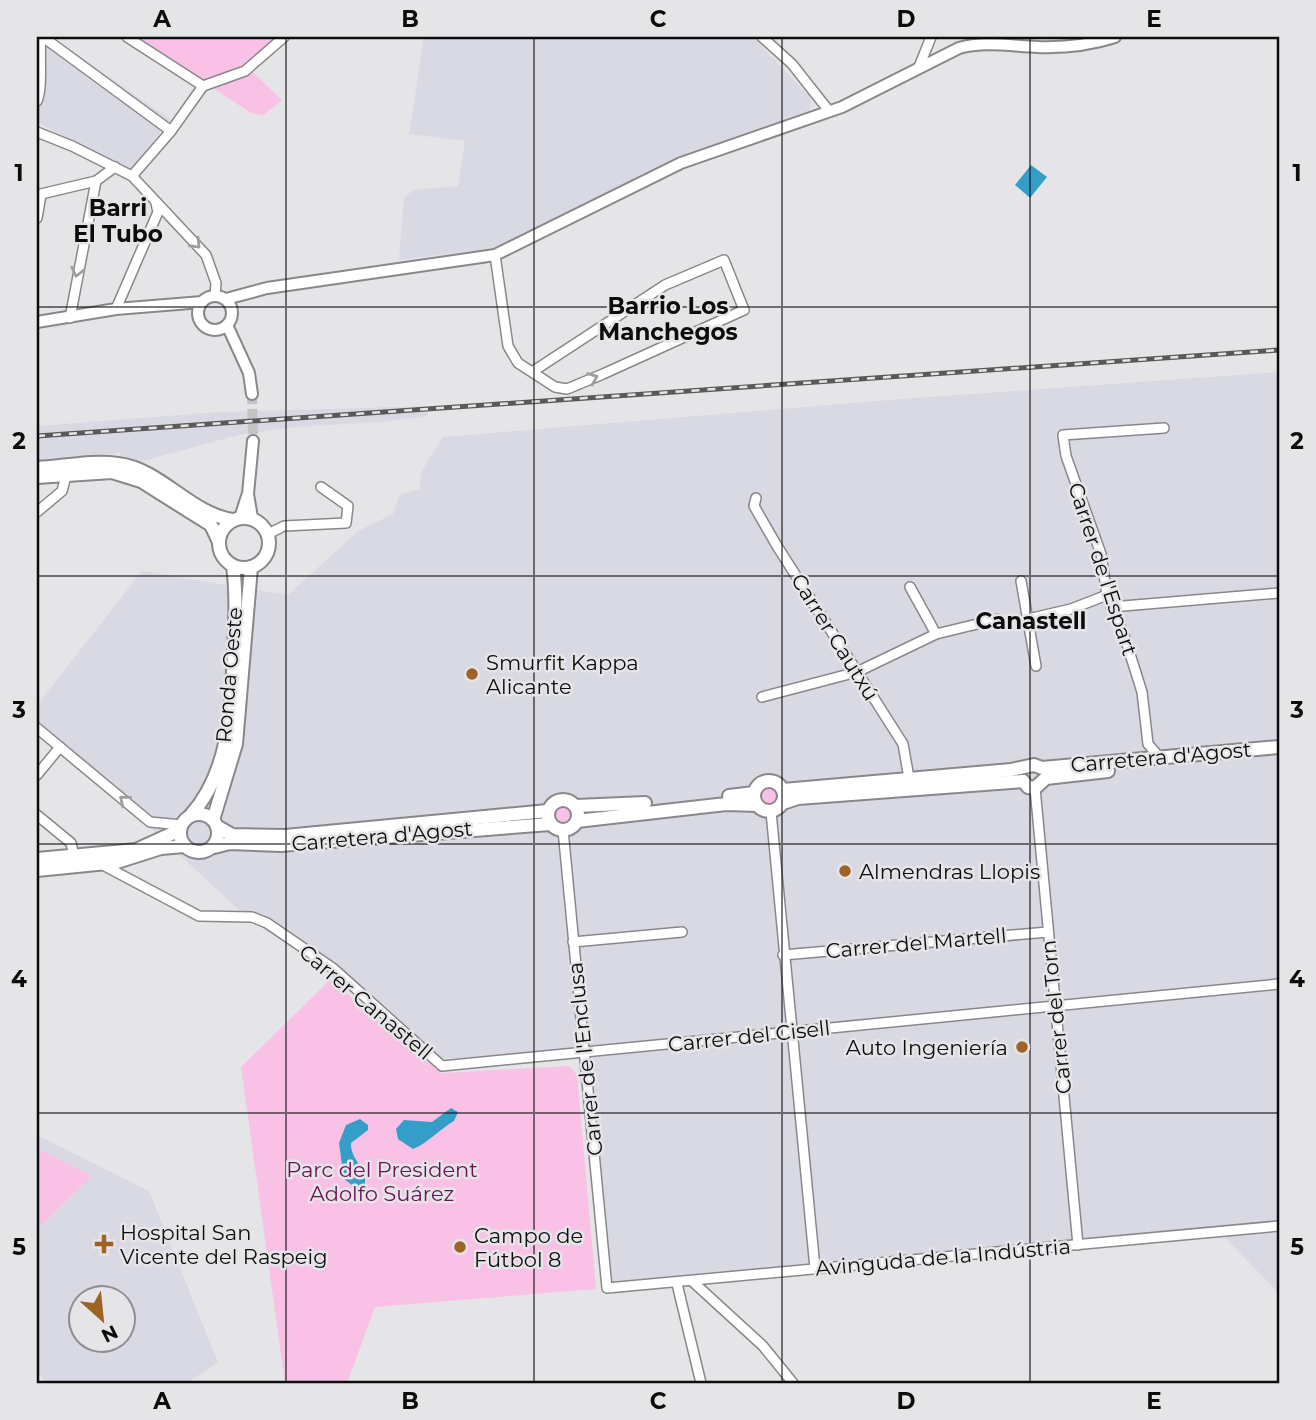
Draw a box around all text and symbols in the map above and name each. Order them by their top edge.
text: A [152,5,171,33]
text: B [401,5,419,33]
text: C [650,5,667,33]
text: D [897,5,916,33]
text: E [1146,5,1162,33]
text: 1 [14,159,24,187]
text: 1 [1292,159,1302,187]
district label: Barri El Tubo [73,194,163,248]
one-way arrow [188,236,200,249]
one-way arrow [71,265,85,277]
district label: Barrio Los Manchegos [598,292,738,346]
one-way arrow [586,372,599,386]
text: 2 [12,427,26,455]
text: 2 [1290,427,1304,455]
street label: Carrer de l'Espart [1063,479,1143,659]
street label: Carrer Cautxú [786,569,884,705]
street label: Ronda Oeste [211,606,247,744]
district label: Canastell [975,607,1087,635]
place label: Smurfit Kappa Alicante [486,650,639,699]
marker: Smurfit Kappa Alicante [464,666,480,682]
text: 3 [11,696,26,724]
text: 3 [1289,696,1304,724]
street label: Carretera d'Agost [1070,737,1252,777]
one-way arrow [119,796,132,808]
street label: Carretera d'Agost [291,816,473,856]
place label: Almendras Llopis [859,859,1040,884]
marker: Almendras Llopis [837,863,853,879]
street label: Carrer del Martell [824,923,1008,963]
street label: Carrer Canastell [294,939,438,1065]
street label: Carrer del Torn [1035,939,1077,1095]
street label: Carrer de l'Enclusa [562,961,608,1157]
text: 4 [11,965,27,993]
text: 4 [1289,965,1305,993]
street label: Carrer del Cisell [667,1015,831,1057]
place label: Auto Ingeniería [846,1035,1008,1060]
marker: Auto Ingeniería [1014,1039,1030,1055]
park label: Parc del President Adolfo Suárez [286,1157,478,1206]
place label: Hospital San Vicente del Raspeig [120,1220,328,1269]
place label: Campo de Fútbol 8 [474,1223,583,1272]
text: 5 [12,1233,26,1261]
street label: Avinguda de la Indústria [814,1233,1072,1281]
text: 5 [1290,1233,1304,1261]
marker: Hospital San Vicente del Raspeig [94,1234,114,1254]
marker: Campo de Fútbol 8 [452,1239,468,1255]
north arrow [66,1284,136,1354]
text: N [97,1320,122,1347]
text: A [152,1387,171,1415]
text: B [401,1387,419,1415]
text: C [650,1387,667,1415]
text: D [897,1387,916,1415]
text: E [1146,1387,1162,1415]

